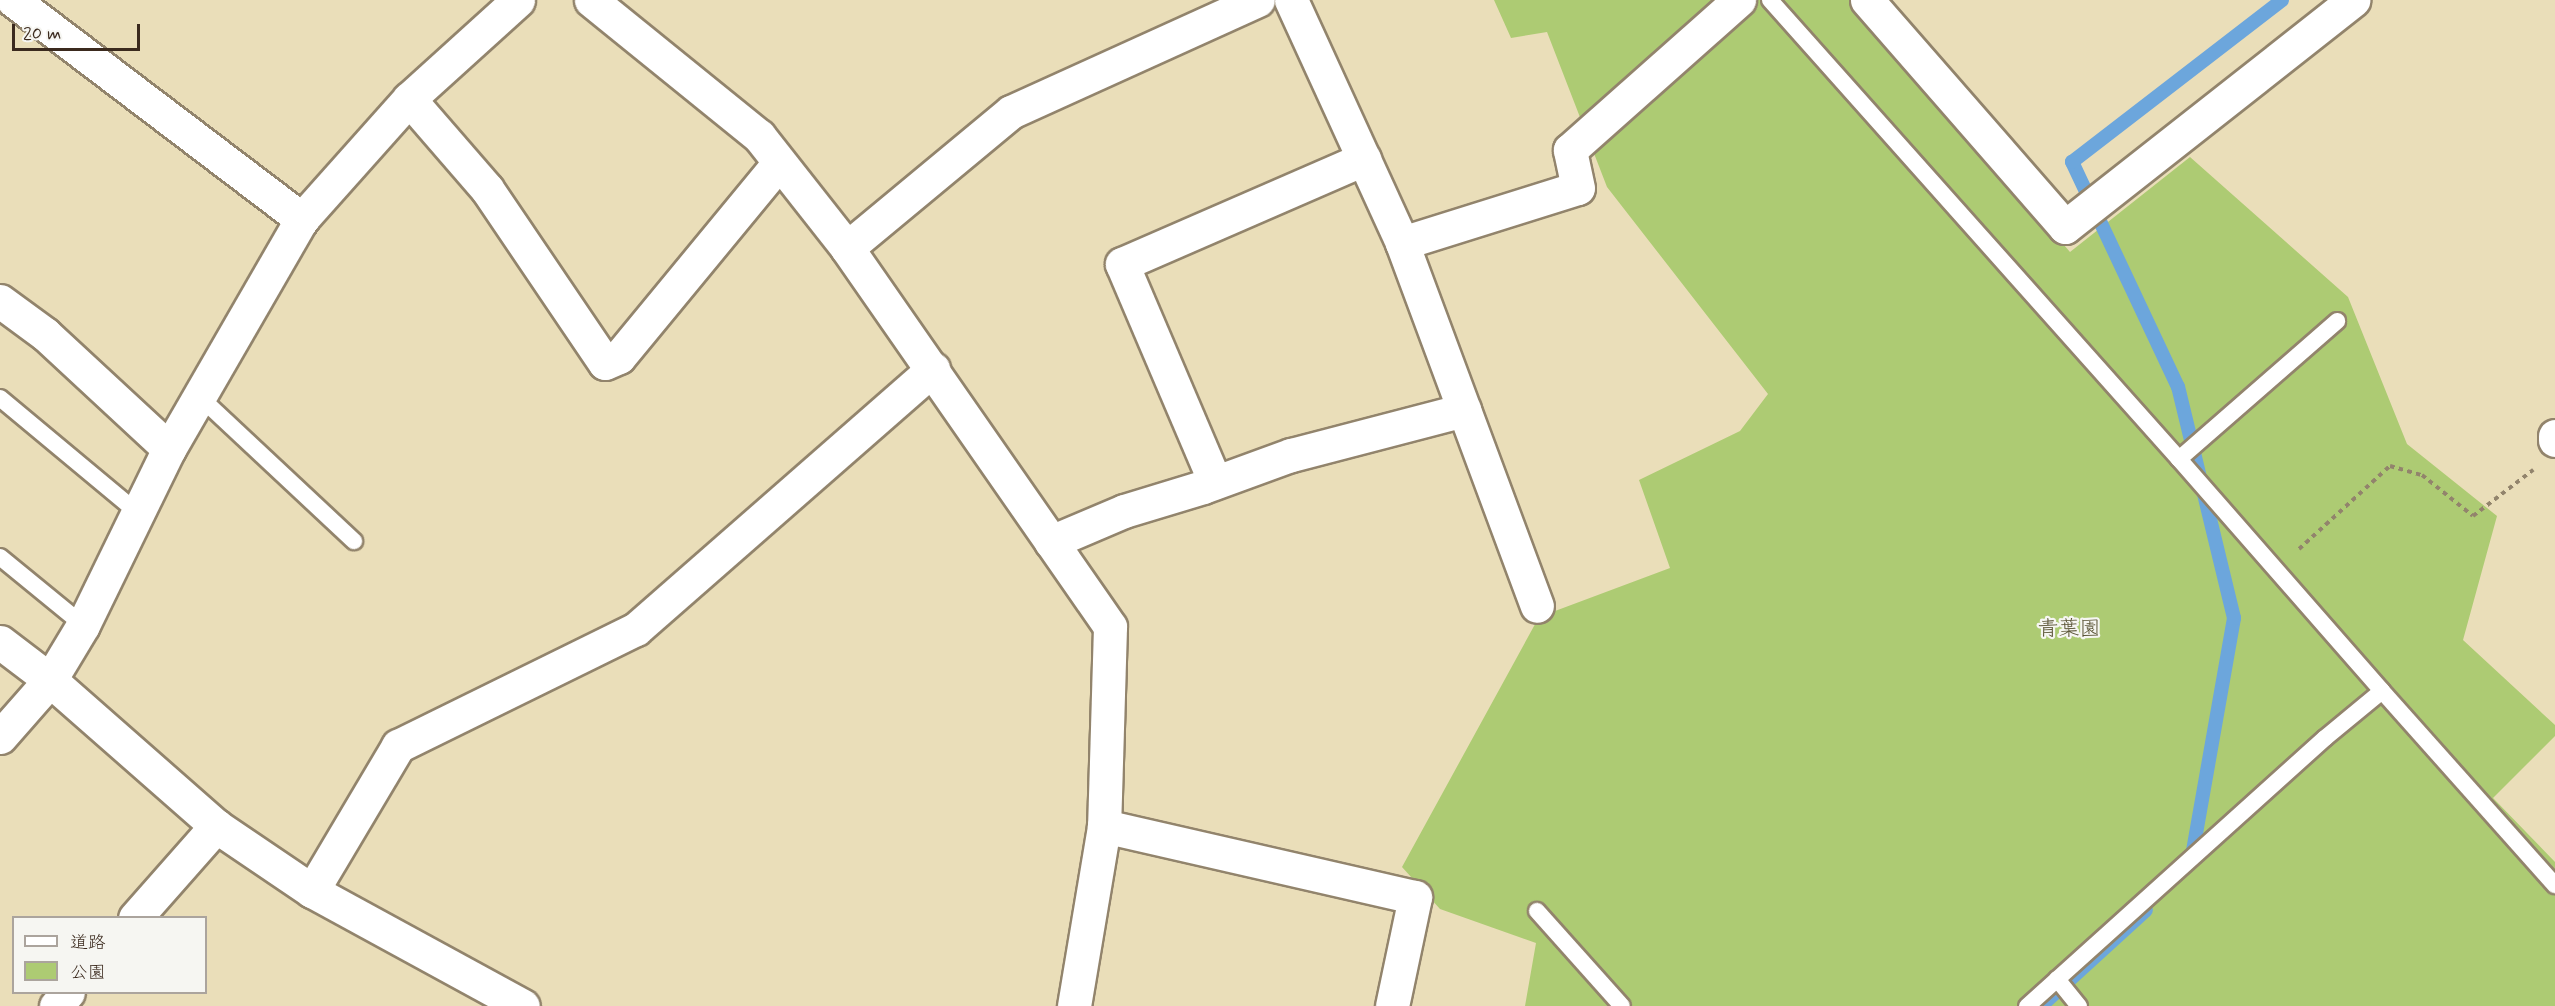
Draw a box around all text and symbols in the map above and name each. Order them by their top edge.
scale bar [15,12,142,50]
text: 20 m [23,22,61,46]
park label: 青葉園 [2038,616,2100,642]
legend [12,916,207,994]
text: 道路 [70,931,106,955]
text: 公園 [70,961,106,985]

